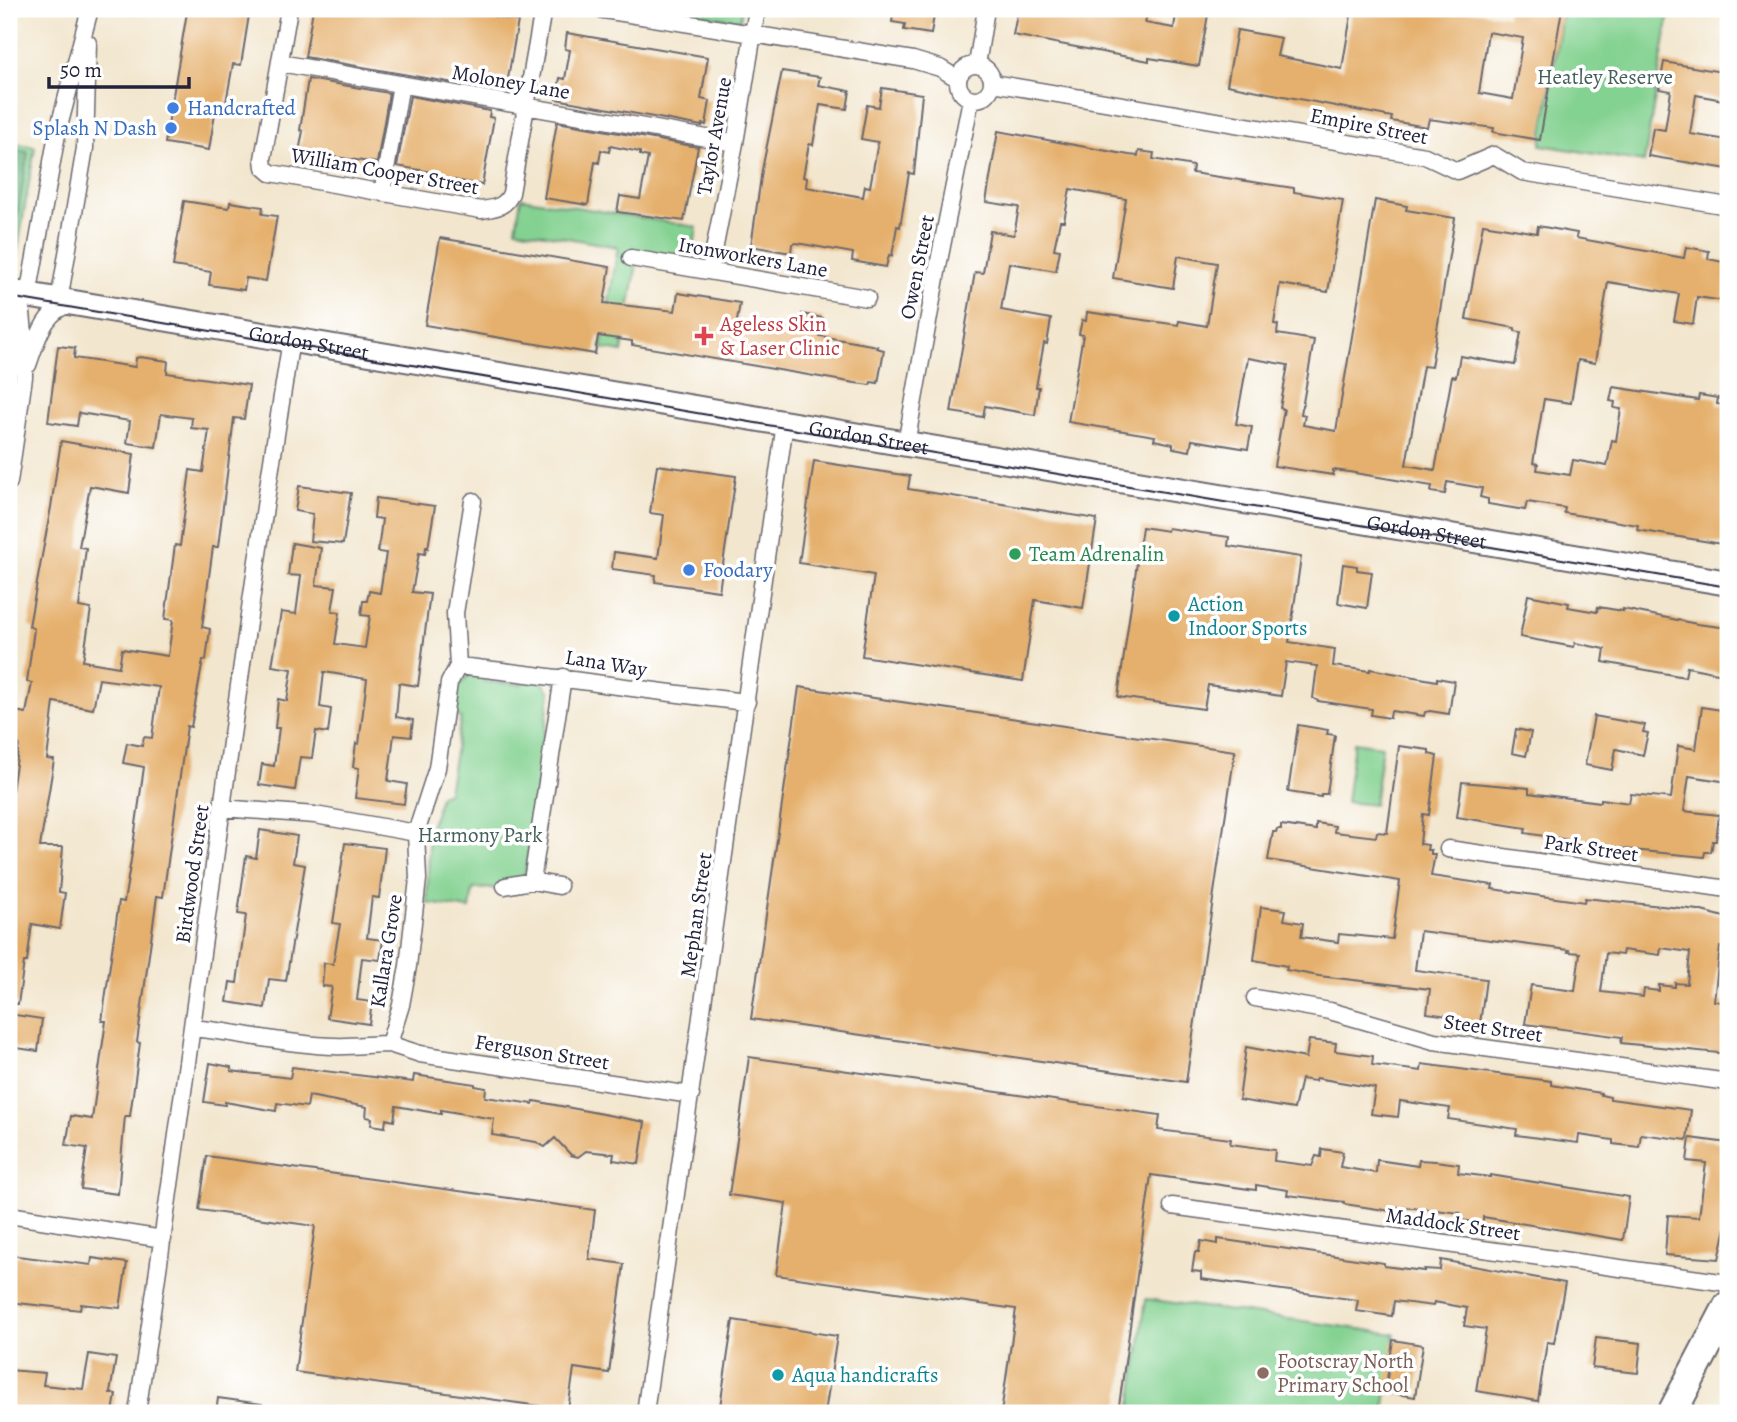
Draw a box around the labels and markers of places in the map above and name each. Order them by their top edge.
place label: Handcrafted [187,94,297,122]
marker: Handcrafted [165,100,181,116]
place label: Splash N Dash [33,114,157,142]
marker: Splash N Dash [163,120,179,136]
place label: Ageless Skin & Laser Clinic [719,310,840,362]
marker: Ageless Skin & Laser Clinic [694,326,714,346]
place label: Team Adrenalin [1029,540,1164,568]
marker: Team Adrenalin [1007,546,1023,562]
place label: Foodary [703,556,773,584]
marker: Foodary [681,562,697,578]
place label: Action Indoor Sports [1187,590,1307,642]
marker: Action Indoor Sports [1166,608,1182,624]
place label: Footscray North Primary School [1277,1347,1414,1399]
place label: Aqua handicrafts [791,1361,938,1389]
marker: Footscray North Primary School [1255,1365,1271,1381]
marker: Aqua handicrafts [770,1367,786,1383]

